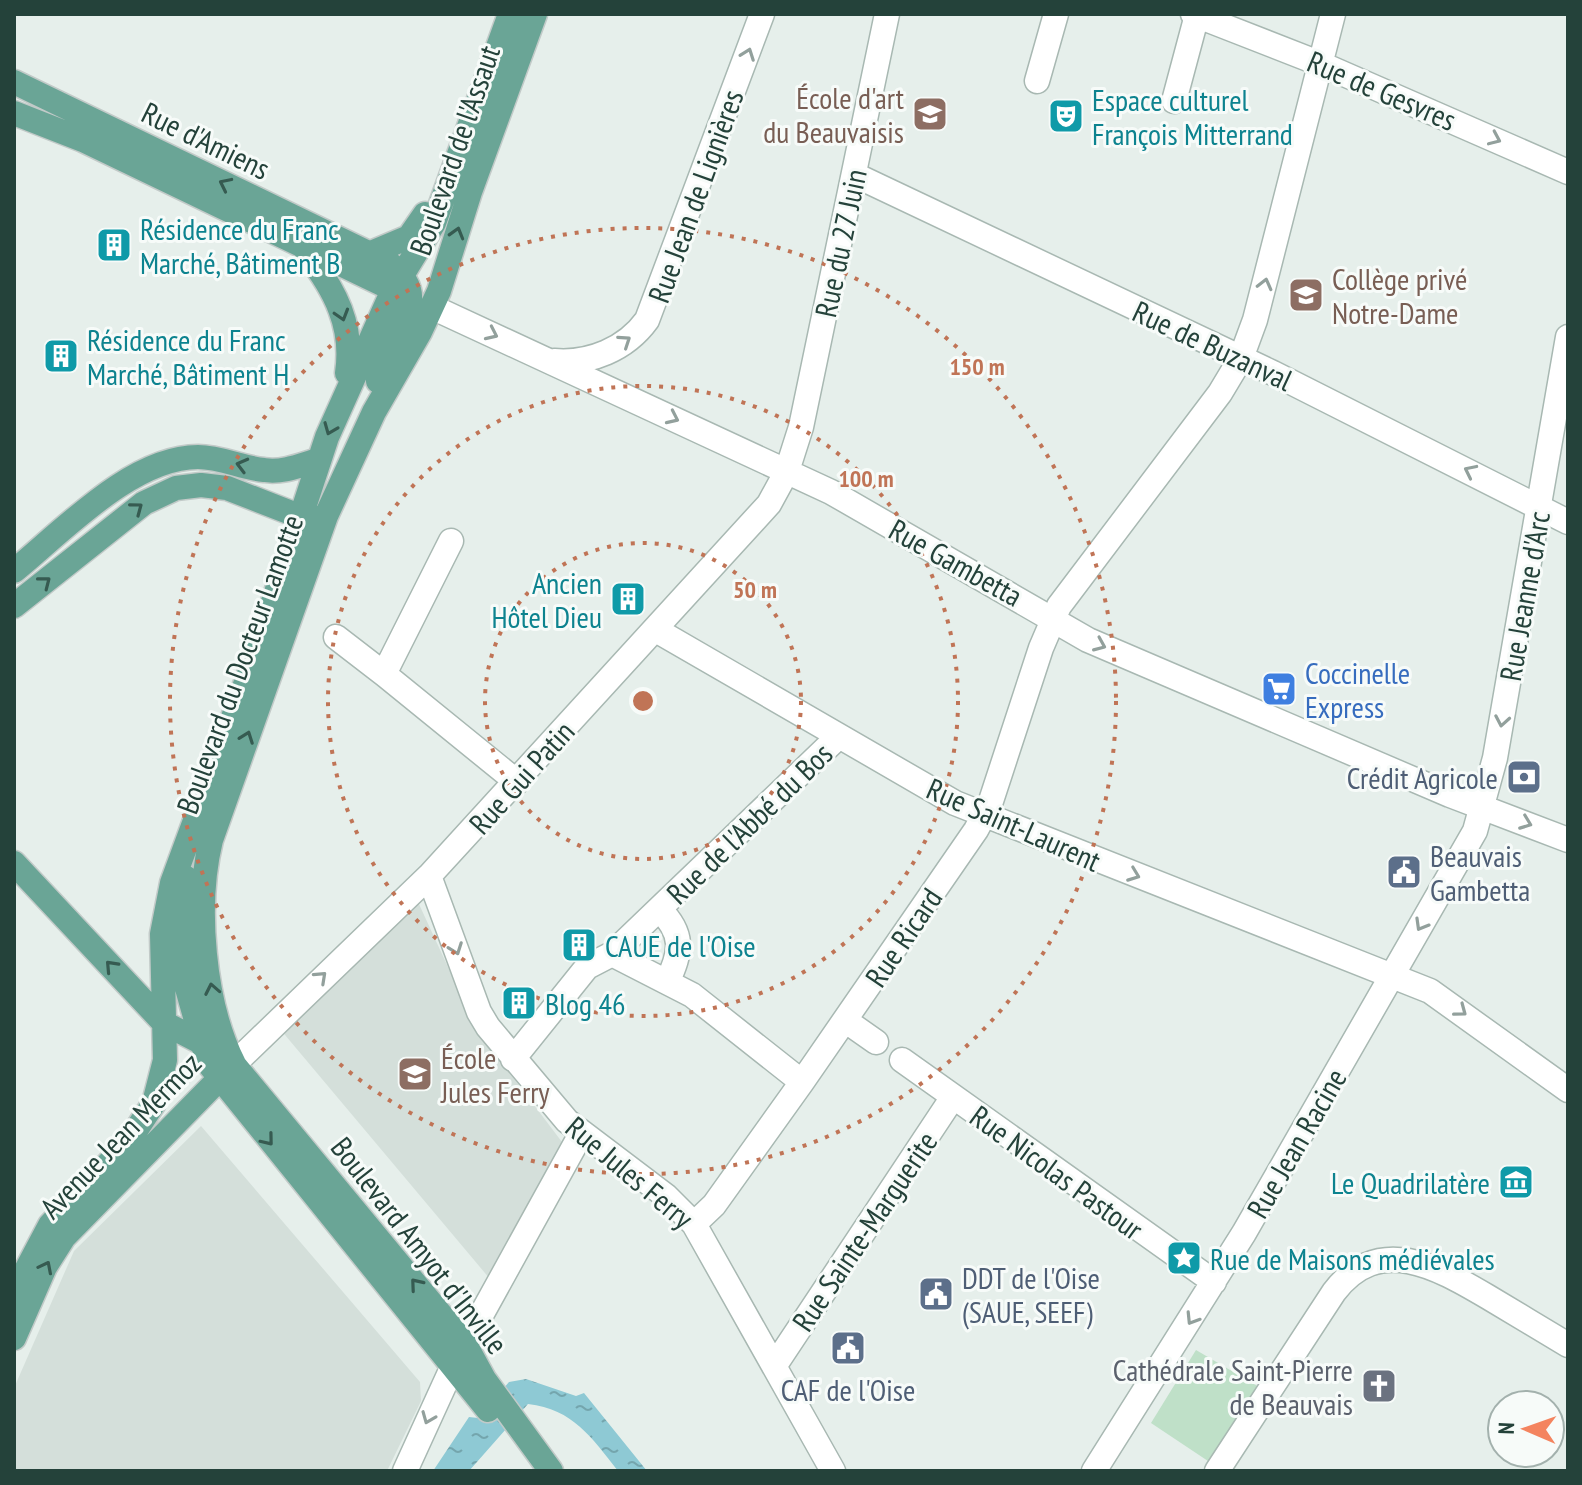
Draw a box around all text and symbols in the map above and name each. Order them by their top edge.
street label: Boulevard de l'Assaut [400,39,508,260]
street label: Rue de Gesvres [1302,41,1462,139]
one-way arrow [738,47,754,61]
place label: École d'art du Beauvaisis [763,78,905,151]
place label: Espace culturel François Mitterrand [1092,80,1293,153]
street label: Rue Jean de Lignières [638,84,752,308]
street label: Rue d'Amiens [136,92,276,188]
school or university icon: École d'art du Beauvaisis [911,95,949,133]
theatre icon: Espace culturel François Mitterrand [1047,97,1085,135]
one-way arrow [1487,130,1502,146]
street label: Rue du 27 Juin [805,165,875,321]
one-way arrow [218,178,233,194]
place label: Résidence du Franc Marché, Bâtiment B [140,209,340,282]
building icon: Résidence du Franc Marché, Bâtiment B [95,226,133,264]
one-way arrow [448,227,464,240]
place label: Collège privé Notre-Dame [1332,259,1468,332]
school or university icon: Collège privé Notre-Dame [1287,276,1325,314]
one-way arrow [1255,277,1272,291]
street label: Rue de Buzanval [1127,291,1299,399]
one-way arrow [333,308,349,321]
place label: Résidence du Franc Marché, Bâtiment H [87,320,289,393]
one-way arrow [484,324,498,340]
one-way arrow [617,336,631,351]
building icon: Résidence du Franc Marché, Bâtiment H [42,337,80,375]
text: 150 m [949,351,1005,382]
one-way arrow [665,408,679,424]
one-way arrow [324,421,340,435]
one-way arrow [236,458,250,475]
text: 100 m [838,463,894,494]
one-way arrow [1463,465,1478,481]
one-way arrow [129,504,143,518]
street label: Rue Jeanne d'Arc [1490,508,1558,684]
street label: Boulevard du Docteur Lamotte [167,509,311,819]
street label: Rue Gambetta [883,509,1029,615]
place label: Ancien Hôtel Dieu [492,563,602,636]
text: 50 m [733,574,777,605]
one-way arrow [36,577,51,591]
building icon: Ancien Hôtel Dieu [609,580,647,618]
one-way arrow [1092,635,1106,651]
place label: Coccinelle Express [1305,653,1410,726]
supermarket icon: Coccinelle Express [1260,670,1298,708]
centre of rings [629,687,657,715]
street label: Rue Gui Patin [460,712,582,842]
one-way arrow [1494,714,1511,728]
one-way arrow [237,731,253,745]
street label: Rue de l'Abbé du Bos [658,734,840,912]
place label: Crédit Agricole [1347,758,1498,797]
bank icon: Crédit Agricole [1505,758,1543,796]
street label: Rue Saint-Laurent [921,768,1108,880]
one-way arrow [1518,813,1532,830]
place label: Beauvais Gambetta [1430,836,1530,909]
public building icon: Beauvais Gambetta [1385,853,1423,891]
one-way arrow [1126,866,1140,882]
street label: Rue Ricard [856,880,950,994]
one-way arrow [1415,916,1431,931]
building icon: CAUE de l'Oise [560,926,598,964]
place label: CAUE de l'Oise [605,926,756,965]
one-way arrow [446,942,463,956]
one-way arrow [106,961,120,976]
one-way arrow [312,972,326,987]
one-way arrow [204,983,221,996]
building icon: Blog 46 [500,984,538,1022]
place label: Blog 46 [545,984,625,1023]
one-way arrow [1452,1001,1467,1015]
place label: École Jules Ferry [440,1038,550,1111]
street label: Avenue Jean Mermoz [31,1044,209,1226]
school or university icon: École Jules Ferry [396,1055,434,1093]
street label: Rue Jean Racine [1237,1061,1355,1225]
street label: Rue Nicolas Pastour [963,1096,1152,1248]
street label: Rue Jules Ferry [558,1107,702,1237]
street label: Rue Sainte-Marguerite [783,1124,945,1338]
street label: Boulevard Amyot d'Inville [323,1129,517,1361]
one-way arrow [258,1131,273,1145]
place label: Le Quadrilatère [1331,1163,1490,1202]
museum icon: Le Quadrilatère [1497,1163,1535,1201]
place icon: Rue de Maisons médiévales [1165,1239,1203,1277]
place label: Rue de Maisons médiévales [1210,1239,1495,1278]
place label: DDT de l'Oise (SAUE, SEEF) [962,1258,1100,1331]
one-way arrow [36,1260,52,1275]
public building icon: DDT de l'Oise (SAUE, SEEF) [917,1275,955,1313]
one-way arrow [411,1279,426,1293]
one-way arrow [1186,1310,1201,1325]
public building icon: CAF de l'Oise [829,1329,867,1367]
place label: Cathédrale Saint-Pierre de Beauvais [1113,1350,1353,1423]
church icon: Cathédrale Saint-Pierre de Beauvais [1360,1367,1398,1405]
place label: CAF de l'Oise [781,1370,915,1409]
north arrow [1486,1389,1566,1469]
one-way arrow [421,1410,437,1424]
text: N [1492,1422,1520,1435]

